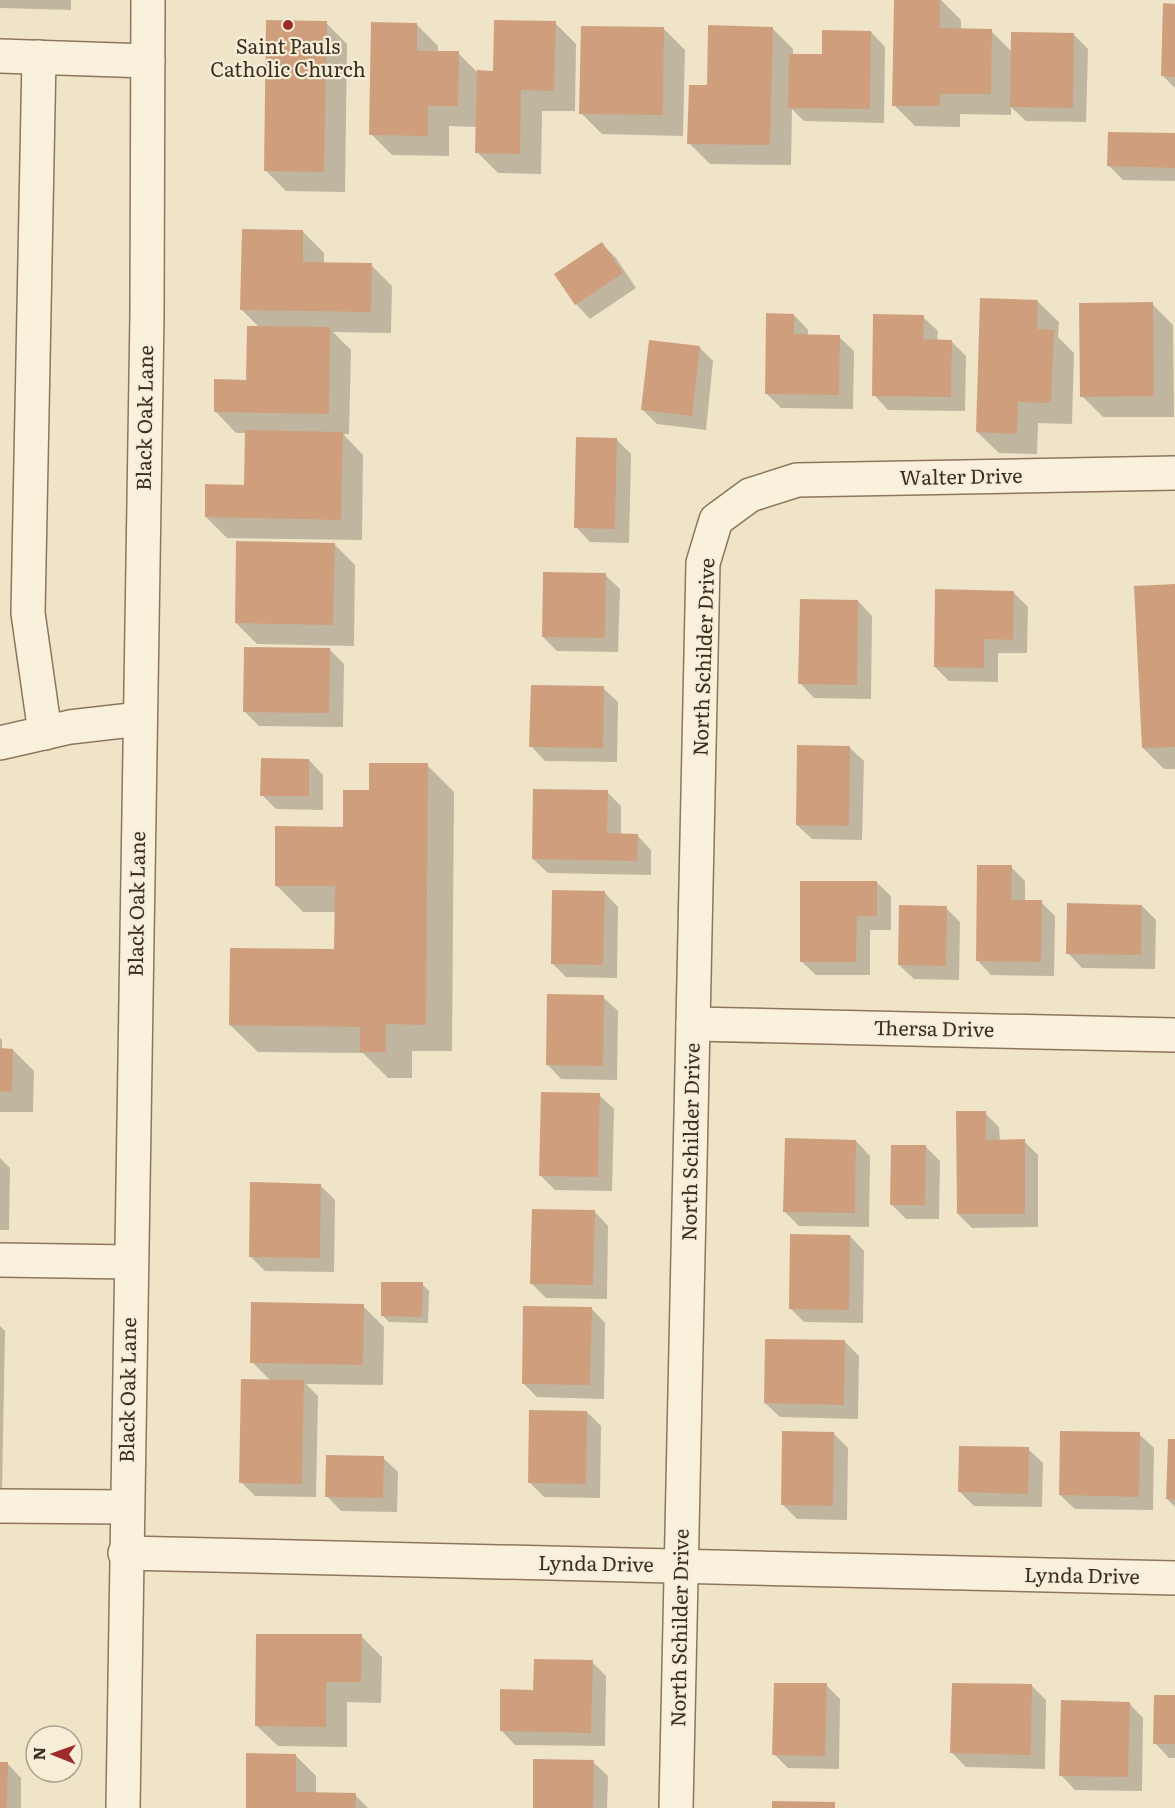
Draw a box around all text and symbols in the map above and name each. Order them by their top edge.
marker: Saint Pauls Catholic Church [281,18,295,32]
place label: Saint Pauls Catholic Church [210,30,366,83]
street label: Black Oak Lane [127,345,159,491]
street label: Walter Drive [899,459,1023,491]
street label: North Schilder Drive [684,557,720,757]
street label: Black Oak Lane [119,831,151,977]
street label: Thersa Drive [874,1011,995,1043]
street label: North Schilder Drive [672,1043,706,1241]
street label: Black Oak Lane [110,1317,142,1463]
street label: North Schilder Drive [661,1529,695,1727]
street label: Lynda Drive [538,1546,654,1578]
street label: Lynda Drive [1024,1558,1140,1590]
north arrow [24,1724,84,1784]
text: N [26,1747,50,1761]

